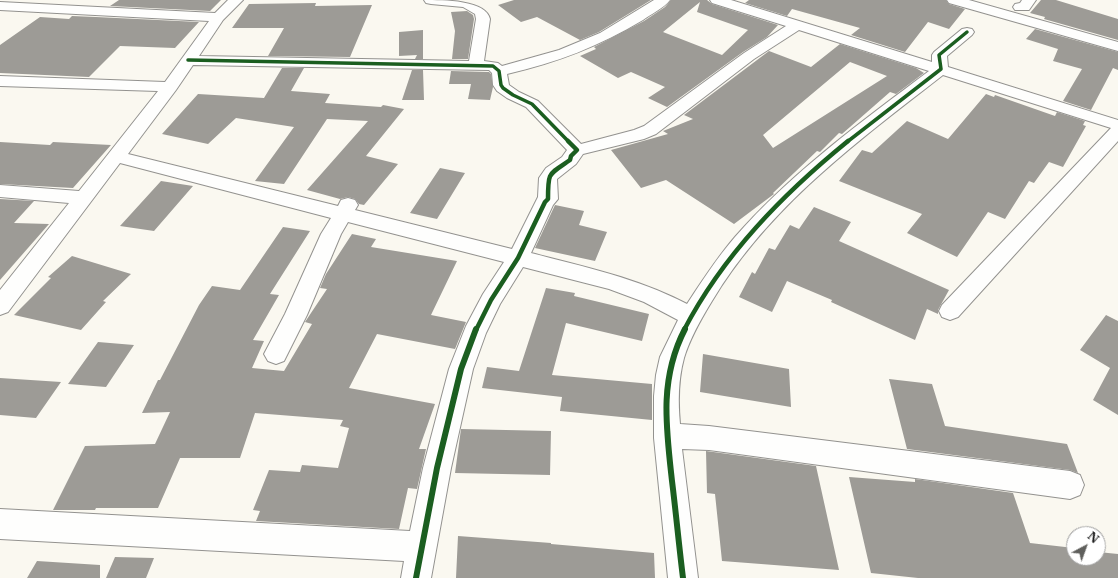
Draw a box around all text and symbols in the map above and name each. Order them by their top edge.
north arrow [1066,526,1106,566]
text: N [1085,529,1102,546]

